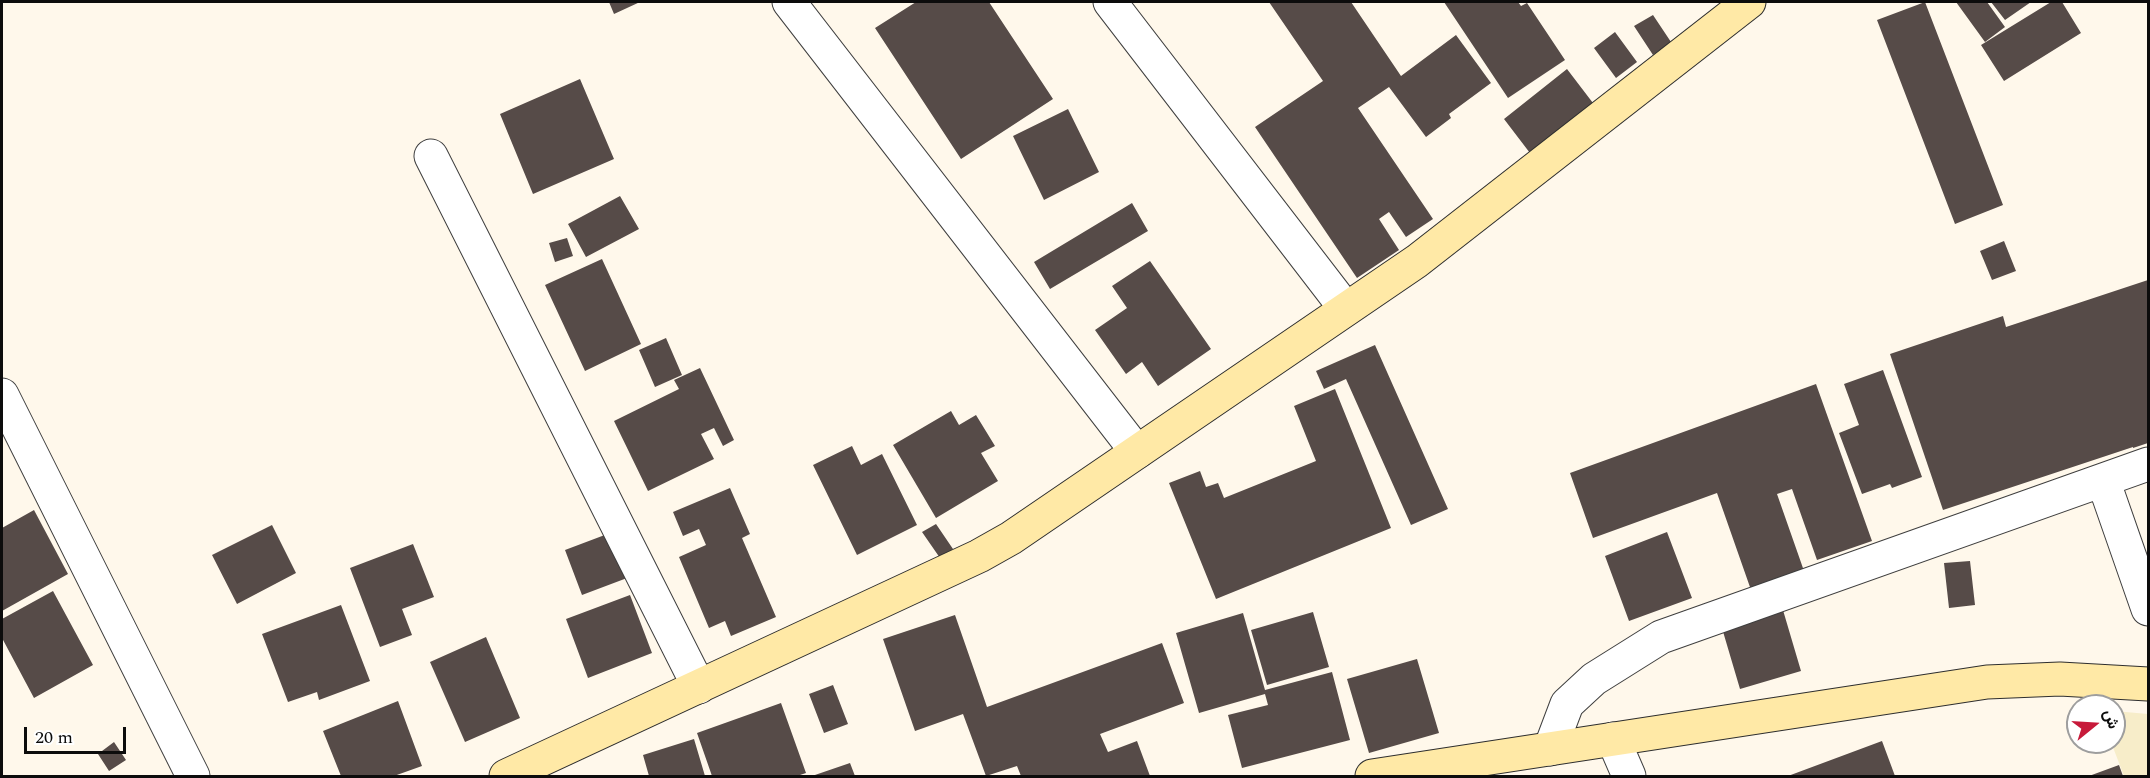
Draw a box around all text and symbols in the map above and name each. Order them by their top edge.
north arrow [2066,694,2126,754]
text: ش [2097,706,2126,732]
scale bar [27,715,129,753]
text: 20 m [35,724,73,751]

